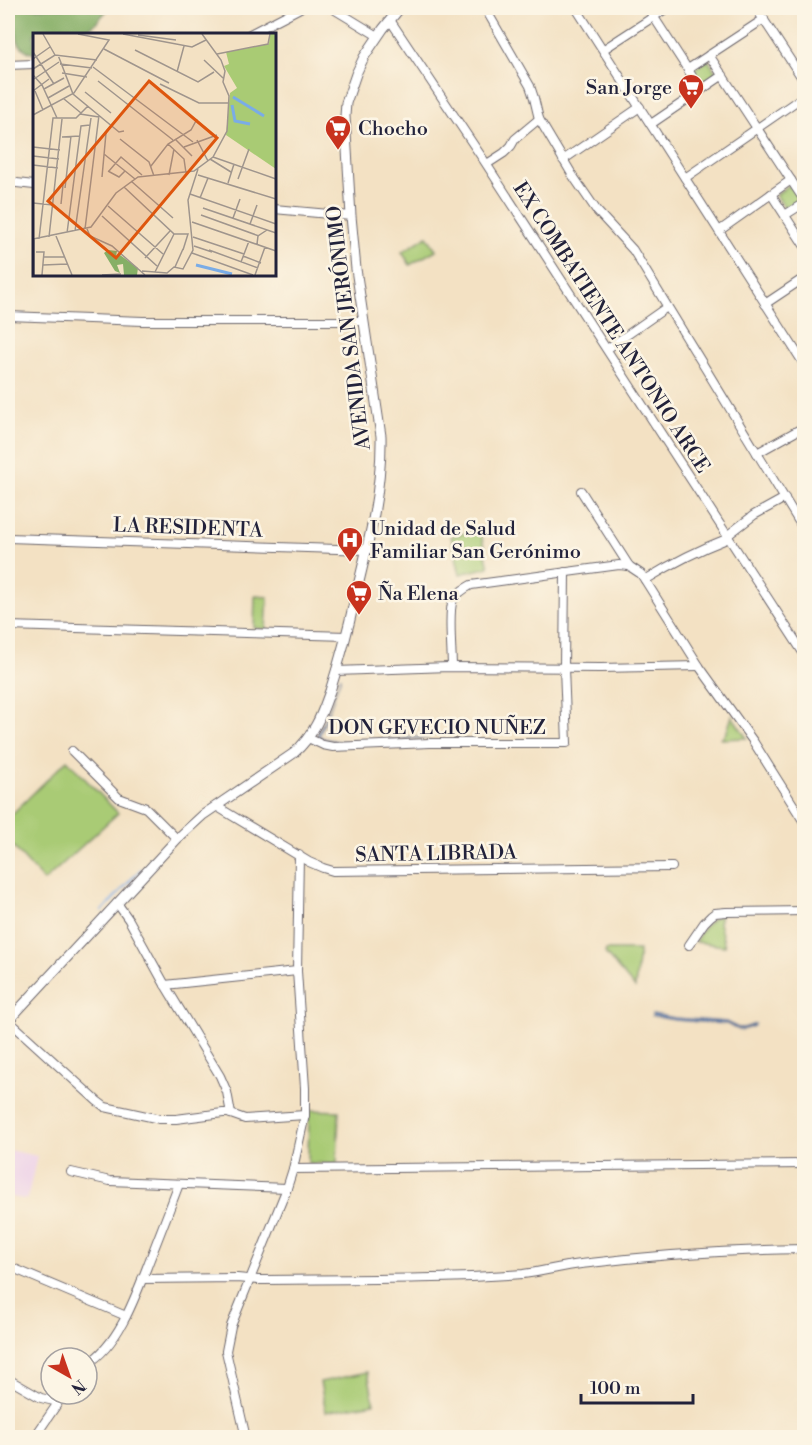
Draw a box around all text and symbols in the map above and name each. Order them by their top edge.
inset map [33,33,276,276]
supermarket icon: San Jorge [676,72,706,110]
place label: San Jorge [586,76,672,101]
supermarket icon: Chocho [323,113,353,151]
place label: Chocho [358,117,428,142]
street label: EX COMBATIENTE ANTONIO ARCE [507,177,715,478]
street label: AVENIDA SAN JERÓNIMO [321,204,377,453]
street label: LA RESIDENTA [112,513,265,544]
place label: Unidad de Salud Familiar San Gerónimo [370,517,581,565]
hospital icon: Unidad de Salud Familiar San Gerónimo [335,525,365,563]
supermarket icon: Ña Elena [344,578,374,616]
place label: Ña Elena [378,580,460,607]
street label: DON GEVECIO NUÑEZ [328,714,546,741]
street label: SANTA LIBRADA [355,841,518,868]
north arrow [39,1346,99,1406]
scale bar [581,1367,694,1405]
text: N [66,1375,89,1399]
text: 100 m [590,1377,641,1400]

